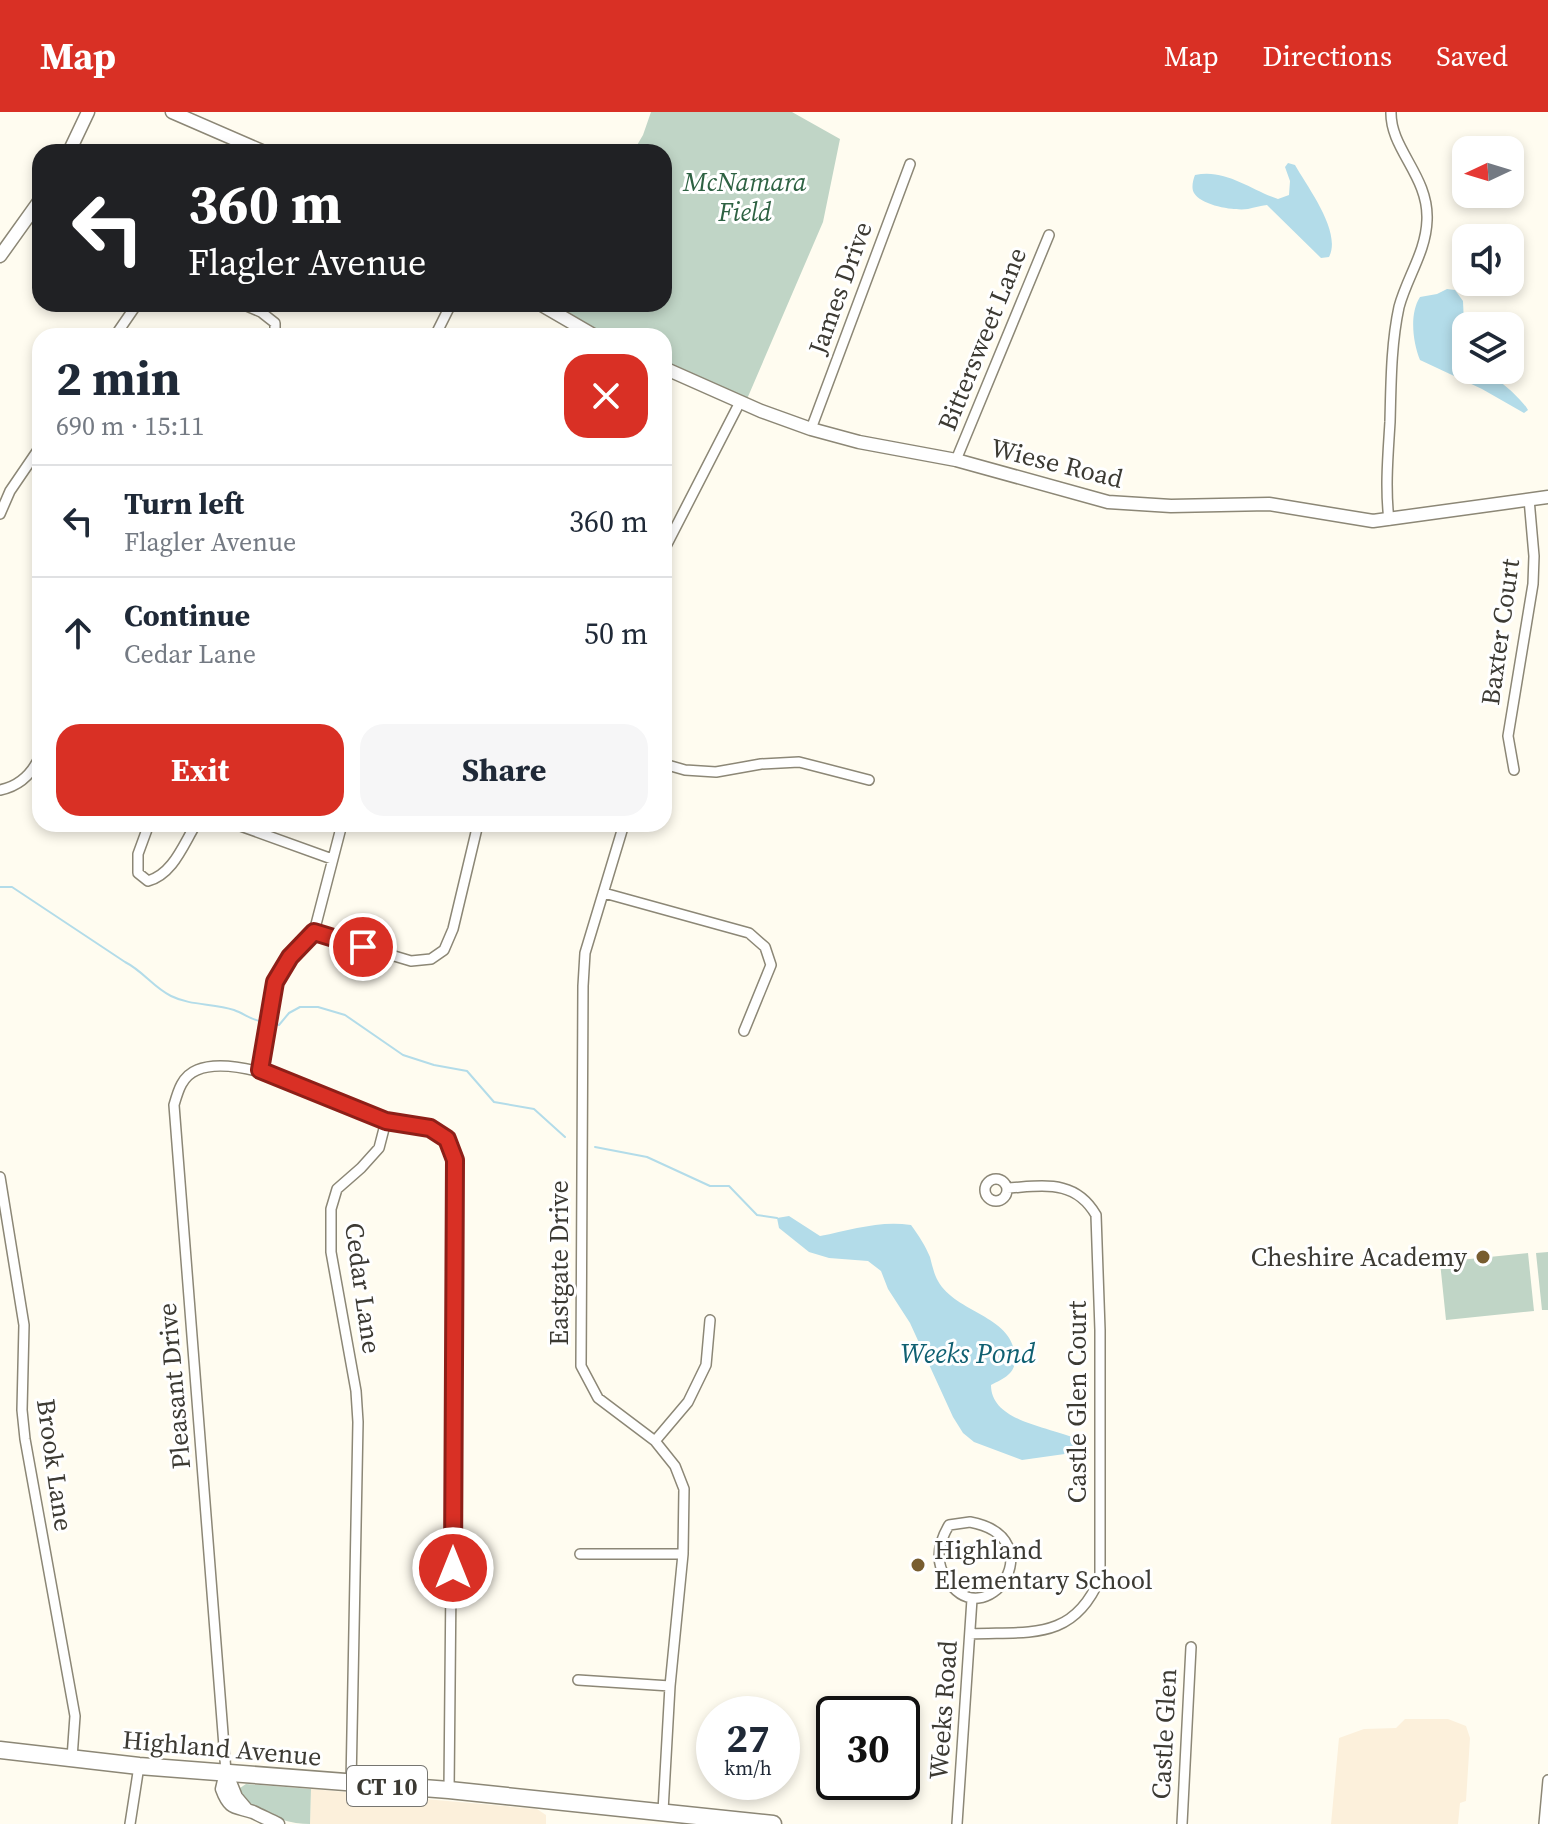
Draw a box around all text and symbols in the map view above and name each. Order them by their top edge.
text: Map [40,30,116,82]
text: Map [1164,37,1219,75]
text: Directions [1263,37,1392,75]
text: Saved [1436,37,1508,75]
north arrow [1452,136,1524,208]
map controls [1452,136,1524,384]
park label: McNamara Field [682,164,807,230]
text: 360 m [188,165,342,242]
icon: left [56,176,160,280]
street label: James Drive [799,217,881,360]
button: sound [1452,224,1524,296]
text: Flagler Avenue [188,238,426,287]
street label: Bittersweet Lane [929,242,1035,436]
button: layers [1452,312,1524,384]
text: 2 min [56,345,181,411]
button: close [564,354,648,438]
text: 690 m · 15:11 [56,408,204,444]
street label: Wiese Road [987,429,1127,497]
text: Turn left [124,483,244,524]
icon: left [56,499,100,543]
text: 360 m [569,501,648,542]
text: Flagler Avenue [124,524,296,560]
street label: Baxter Court [1472,556,1528,708]
text: Continue [124,595,250,636]
icon: ahead [56,611,100,655]
text: 50 m [584,613,648,654]
text: Cedar Lane [124,636,256,672]
button: Exit [56,724,344,816]
button: Share [360,724,648,816]
pin [329,913,397,981]
icon: arrive [341,925,385,969]
street label: Eastgate Drive [541,1180,577,1346]
street label: Cedar Lane [336,1220,390,1356]
place label: Cheshire Academy [1251,1239,1468,1275]
marker: Cheshire Academy [1474,1248,1492,1266]
street label: Castle Glen Court [1059,1300,1095,1503]
street label: Pleasant Drive [149,1301,199,1471]
water label: Weeks Pond [900,1334,1036,1372]
street label: Brook Lane [28,1397,82,1533]
position arrow [411,1526,495,1610]
place label: Highland Elementary School [934,1532,1153,1598]
marker: Highland Elementary School [909,1556,927,1574]
street label: Weeks Road [920,1639,966,1781]
street label: Castle Glen [1143,1668,1185,1800]
speed limit sign: 30 [816,1696,920,1800]
text: 27 [726,1711,770,1765]
street label: Highland Avenue [121,1721,323,1775]
text: km/h [724,1754,772,1782]
road number: CT 10 [347,1766,427,1806]

